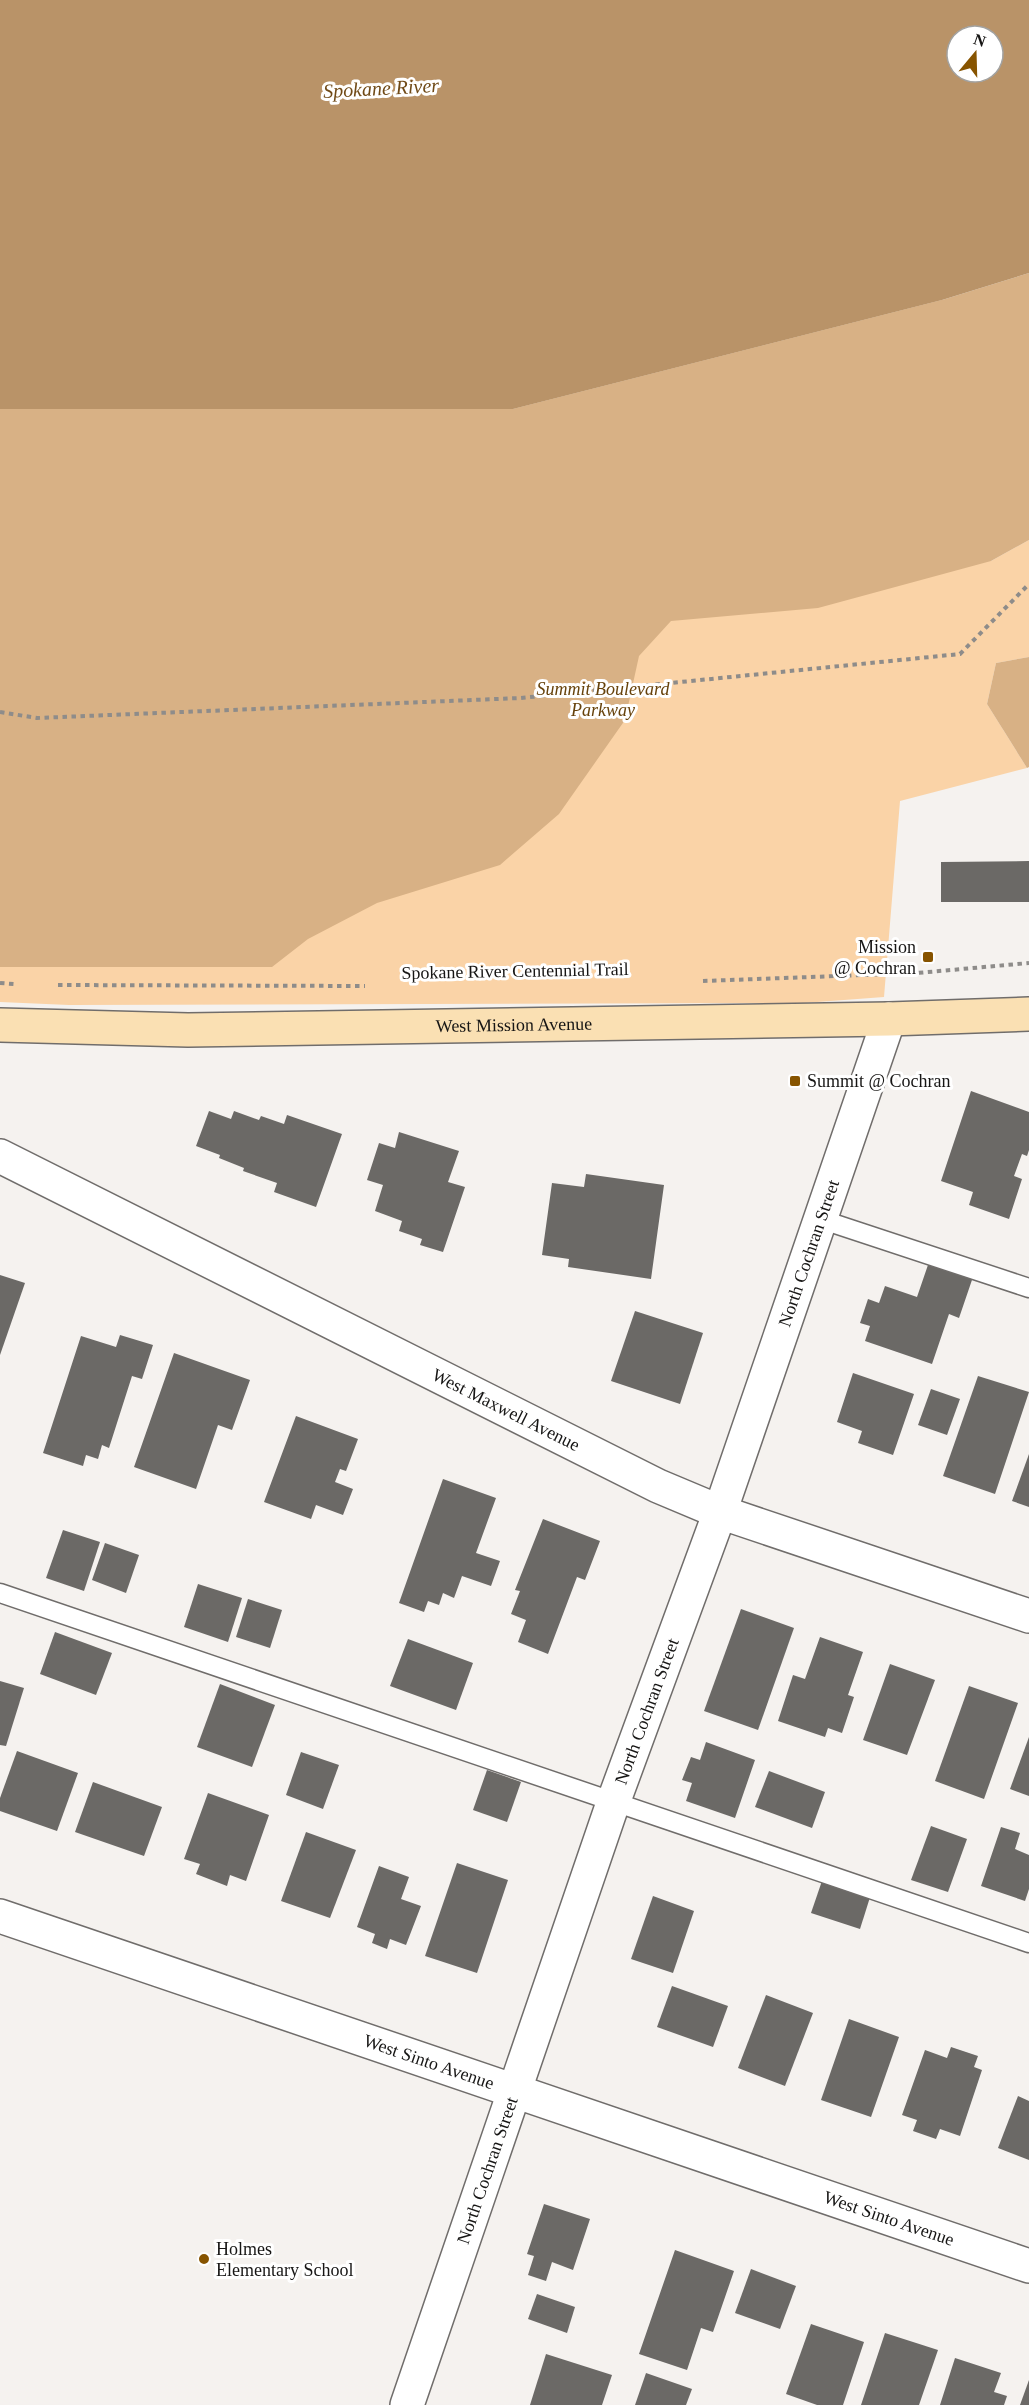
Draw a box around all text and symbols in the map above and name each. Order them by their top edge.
north arrow [945,24,1005,84]
text: N [971,30,988,50]
water label: Spokane River [322,74,440,103]
park label: Summit Boulevard Parkway [537,679,670,720]
place label: Mission @ Cochran [834,937,916,978]
marker: Mission @ Cochran [921,950,935,964]
street label: Spokane River Centennial Trail [401,959,629,983]
street label: West Mission Avenue [436,1014,592,1036]
place label: Summit @ Cochran [807,1071,951,1091]
marker: Summit @ Cochran [788,1074,802,1088]
street label: North Cochran Street [774,1177,843,1329]
street label: West Maxwell Avenue [429,1364,583,1455]
street label: North Cochran Street [611,1636,683,1787]
street label: West Sinto Avenue [361,2030,497,2093]
street label: North Cochran Street [453,2094,522,2246]
street label: West Sinto Avenue [821,2187,957,2250]
place label: Holmes Elementary School [216,2239,353,2280]
marker: Holmes Elementary School [197,2252,211,2266]

